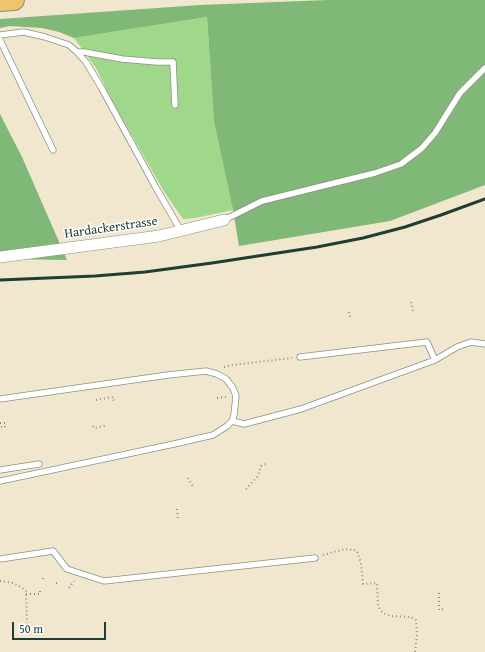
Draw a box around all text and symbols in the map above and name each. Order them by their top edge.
street label: Hardackerstrasse [63,214,159,242]
scale bar [14,614,108,640]
text: 50 m [19,620,43,637]

